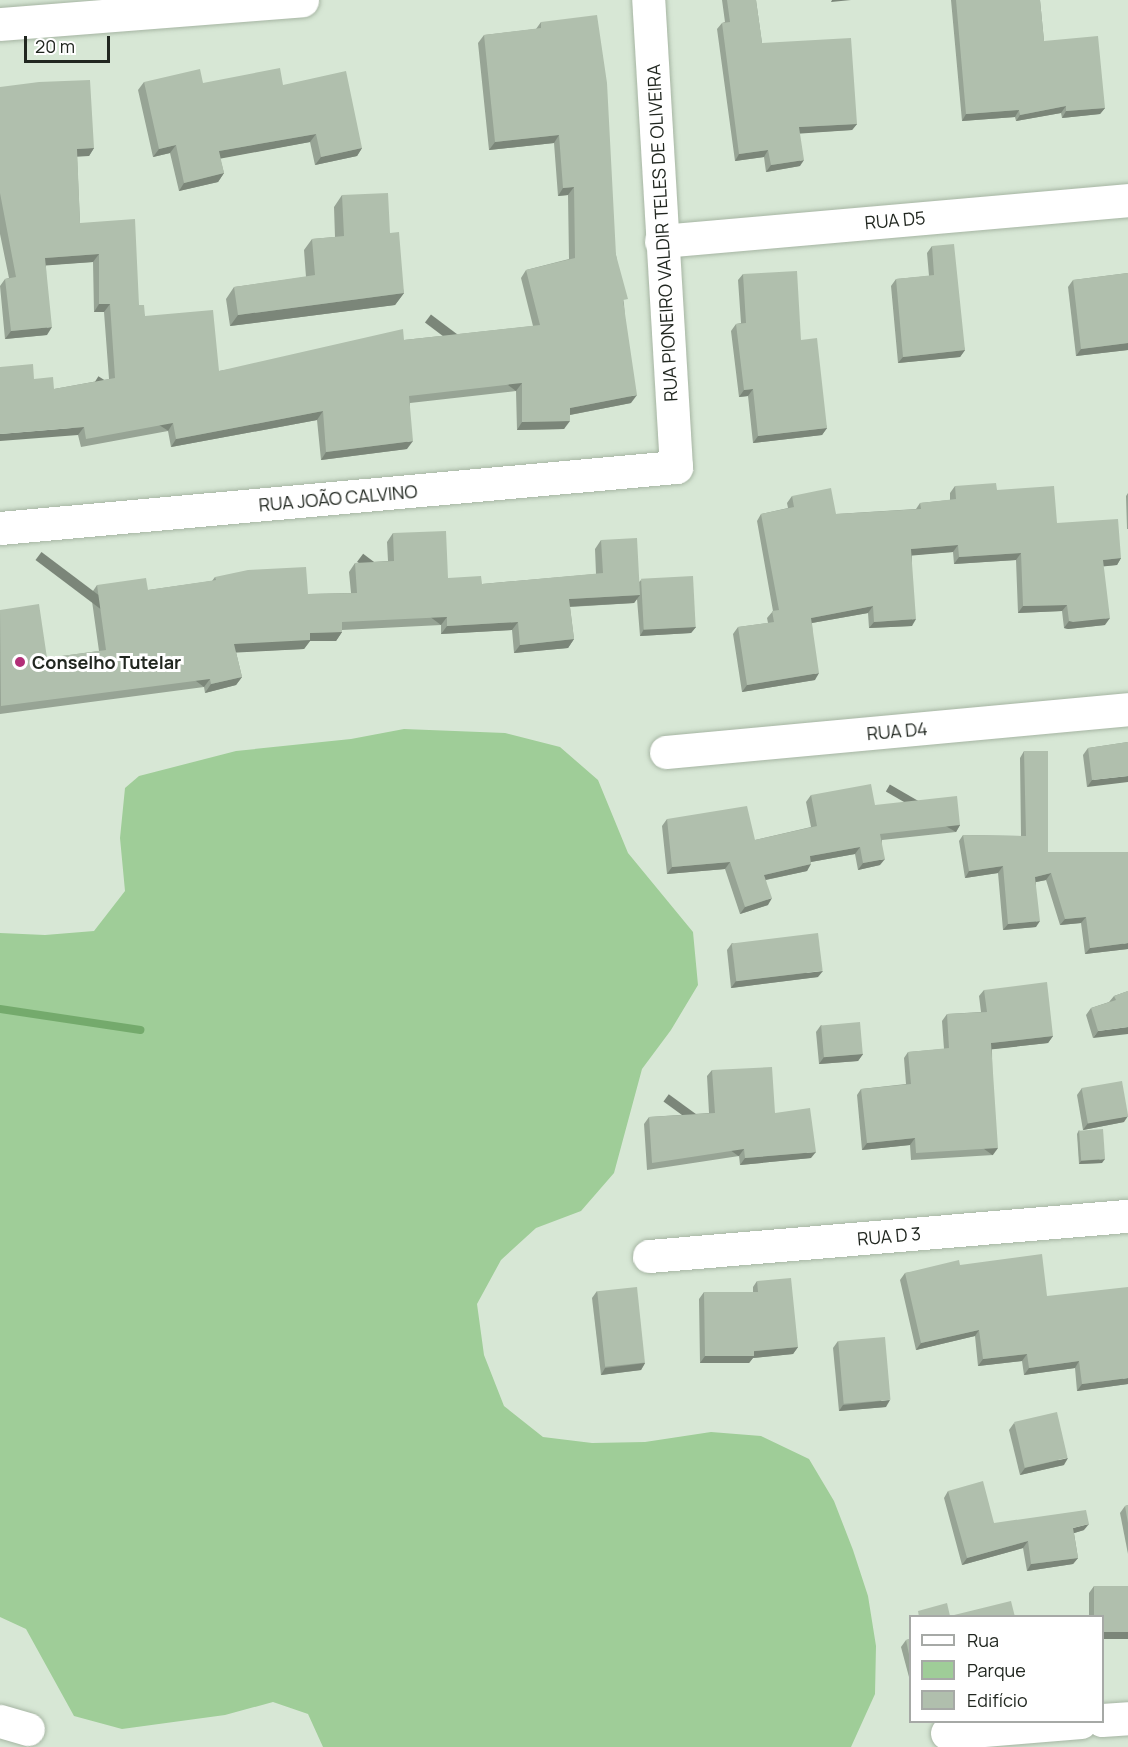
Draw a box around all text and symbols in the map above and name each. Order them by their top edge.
scale bar [27,24,112,62]
text: 20 m [35,34,75,58]
street label: RUA PIONEIRO VALDIR TELES DE OLIVEIRA [642,64,682,402]
street label: RUA D5 [864,207,926,233]
street label: RUA JOÃO CALVINO [258,480,418,516]
place label: Conselho Tutelar [32,651,181,673]
marker: Conselho Tutelar [13,655,27,669]
street label: RUA D4 [866,718,928,744]
street label: RUA D 3 [856,1222,922,1250]
legend [909,1615,1104,1723]
text: Rua [967,1628,999,1652]
text: Parque [967,1658,1026,1682]
text: Edifício [967,1688,1028,1712]

